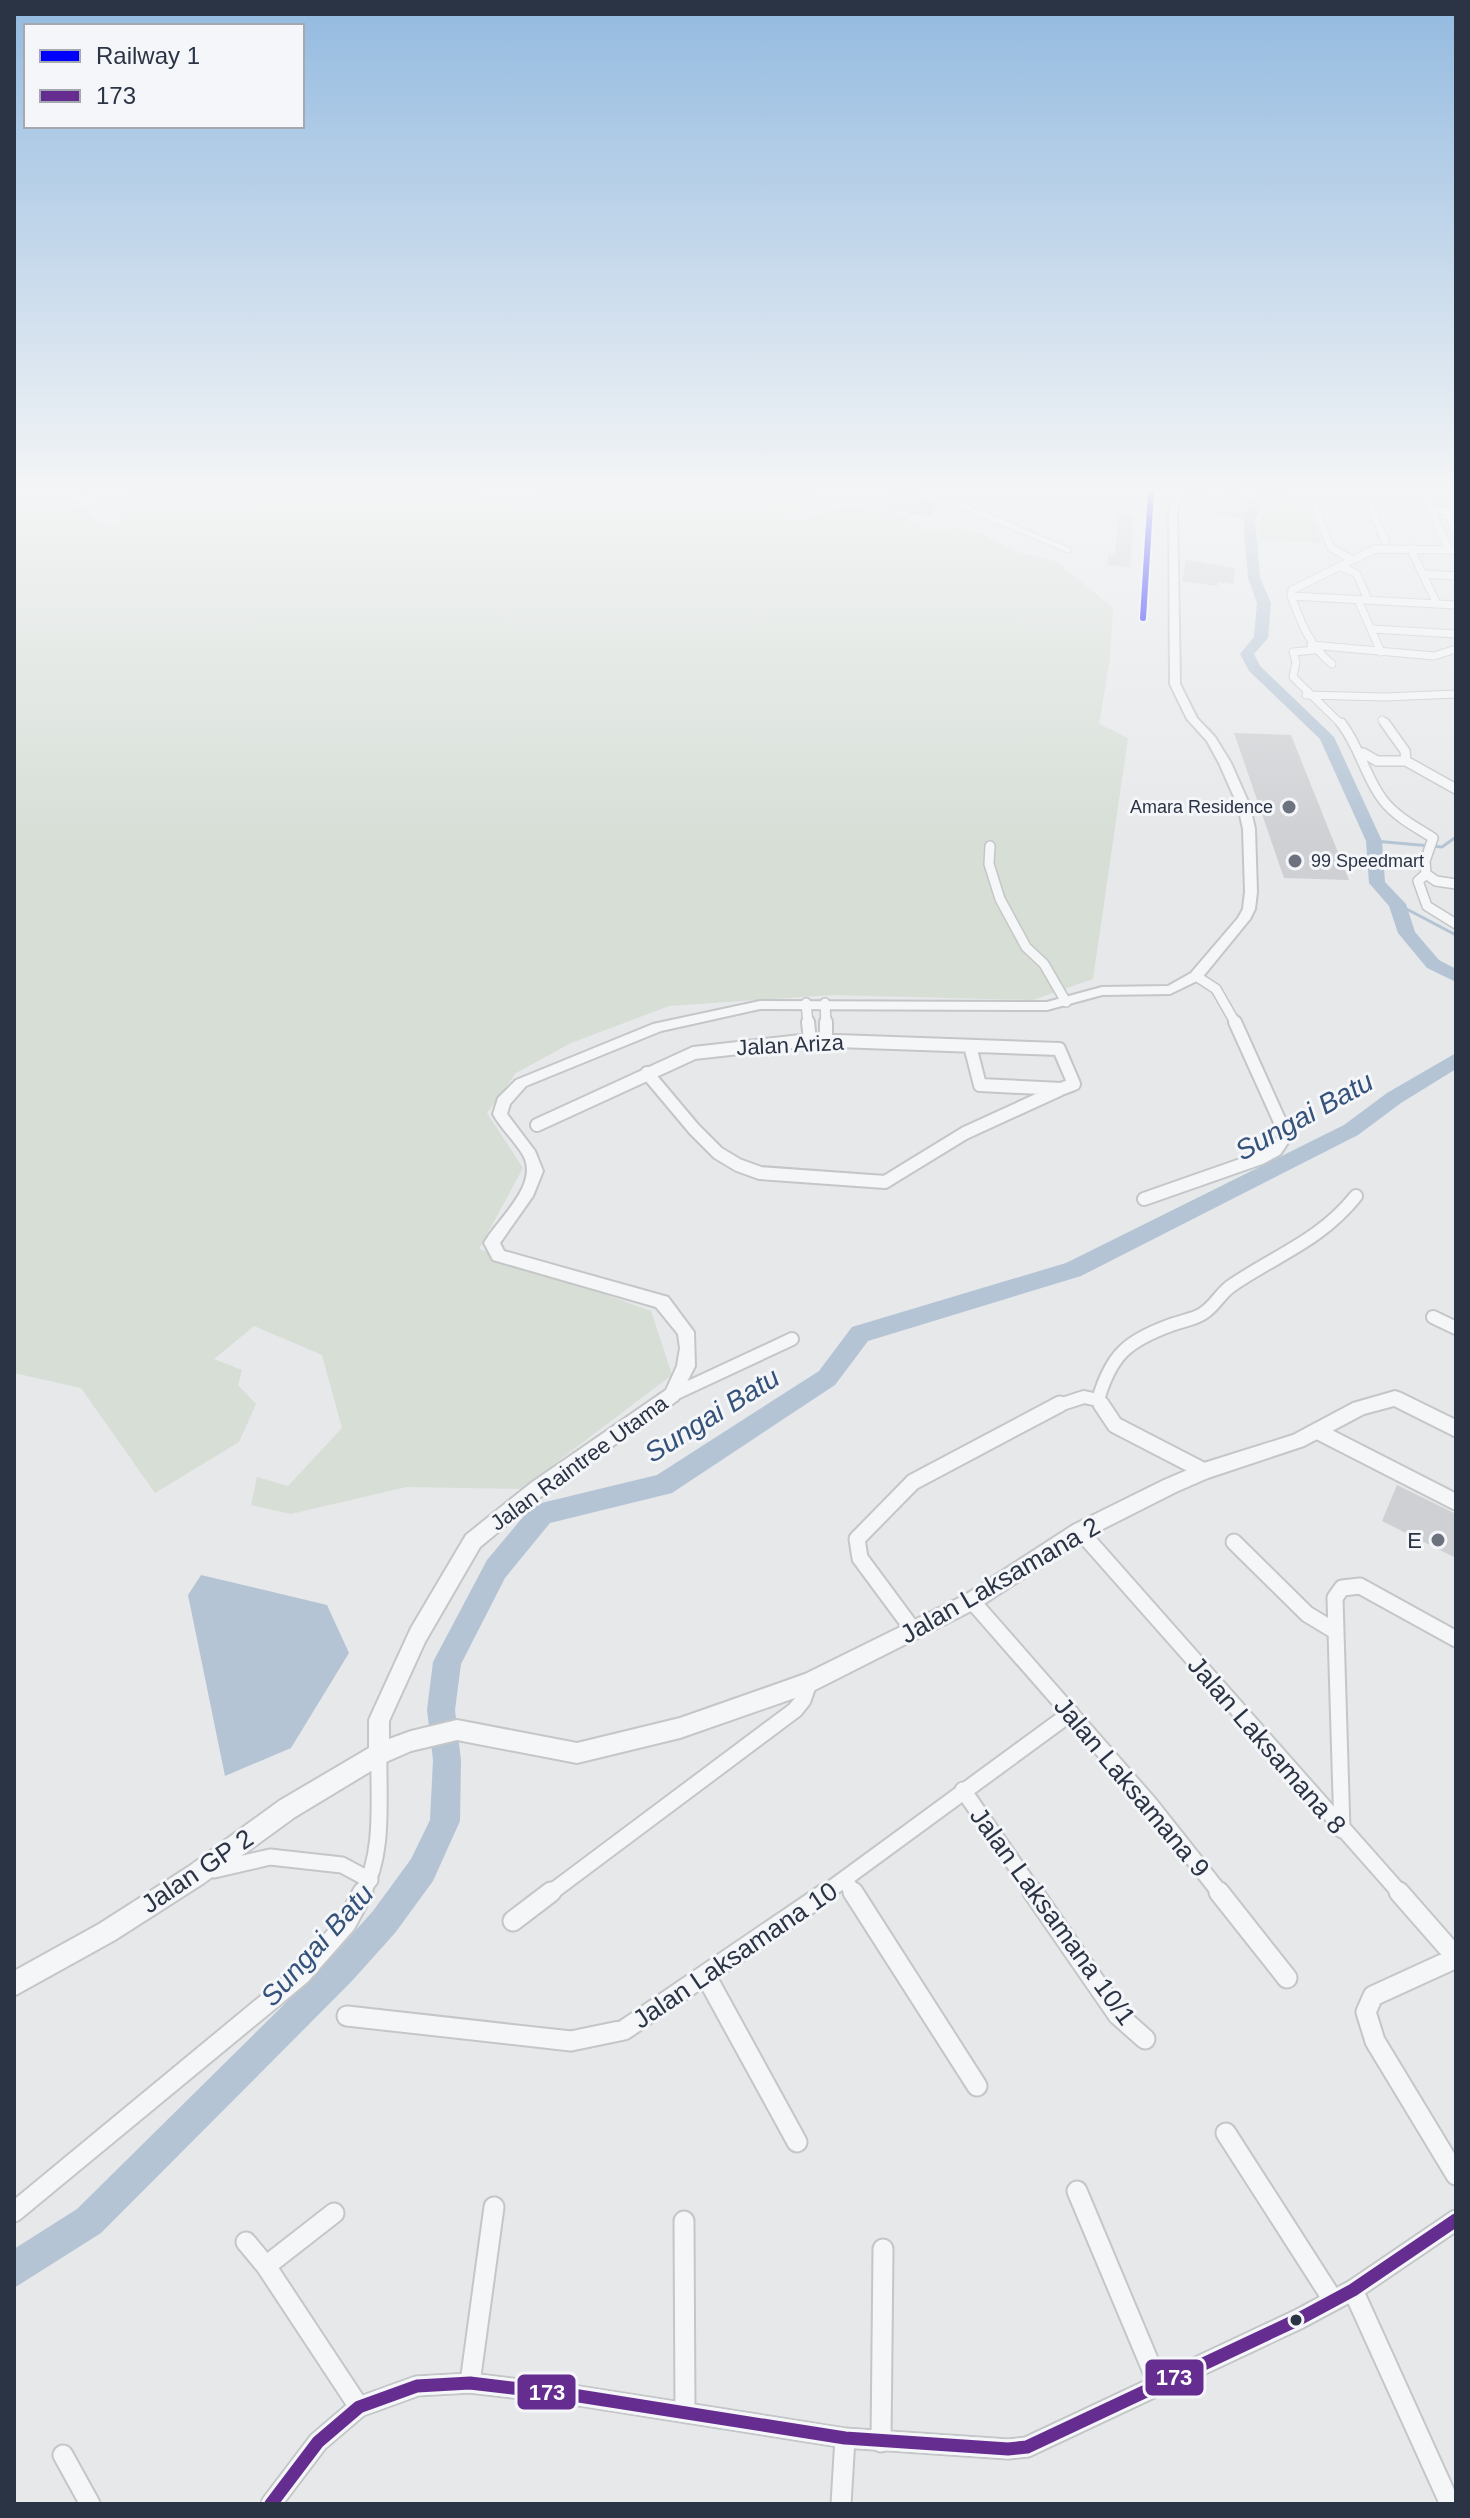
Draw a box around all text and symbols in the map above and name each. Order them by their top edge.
legend [24,24,304,128]
text: Railway 1 [96,42,200,69]
text: 173 [96,82,136,109]
place label: Amara Residence [1130,797,1273,817]
marker: Amara Residence [1280,798,1298,816]
place label: 99 Speedmart [1311,851,1424,871]
marker: 99 Speedmart [1286,852,1304,870]
street label: Jalan Ariza [736,1030,845,1060]
water label: Sungai Batu [1230,1065,1379,1167]
water label: Sungai Batu [639,1361,785,1469]
street label: Jalan Raintree Utama [486,1390,673,1536]
street label: Jalan Laksamana 2 [895,1511,1105,1649]
place label: E [1407,1528,1422,1553]
marker: E [1429,1531,1447,1549]
street label: Jalan Laksamana 8 [1182,1650,1352,1840]
street label: Jalan Laksamana 9 [1048,1691,1216,1883]
street label: Jalan Laksamana 10/1 [964,1801,1142,2031]
street label: Jalan GP 2 [135,1823,259,1919]
street label: Jalan Laksamana 10 [627,1875,843,2035]
water label: Sungai Batu [254,1878,380,2012]
unlabelled marker [1288,2312,1304,2328]
line badge: 173 [1144,2358,1205,2397]
text: 173 [1156,2365,1192,2390]
line badge: 173 [516,2373,577,2411]
text: 173 [529,2380,565,2405]

